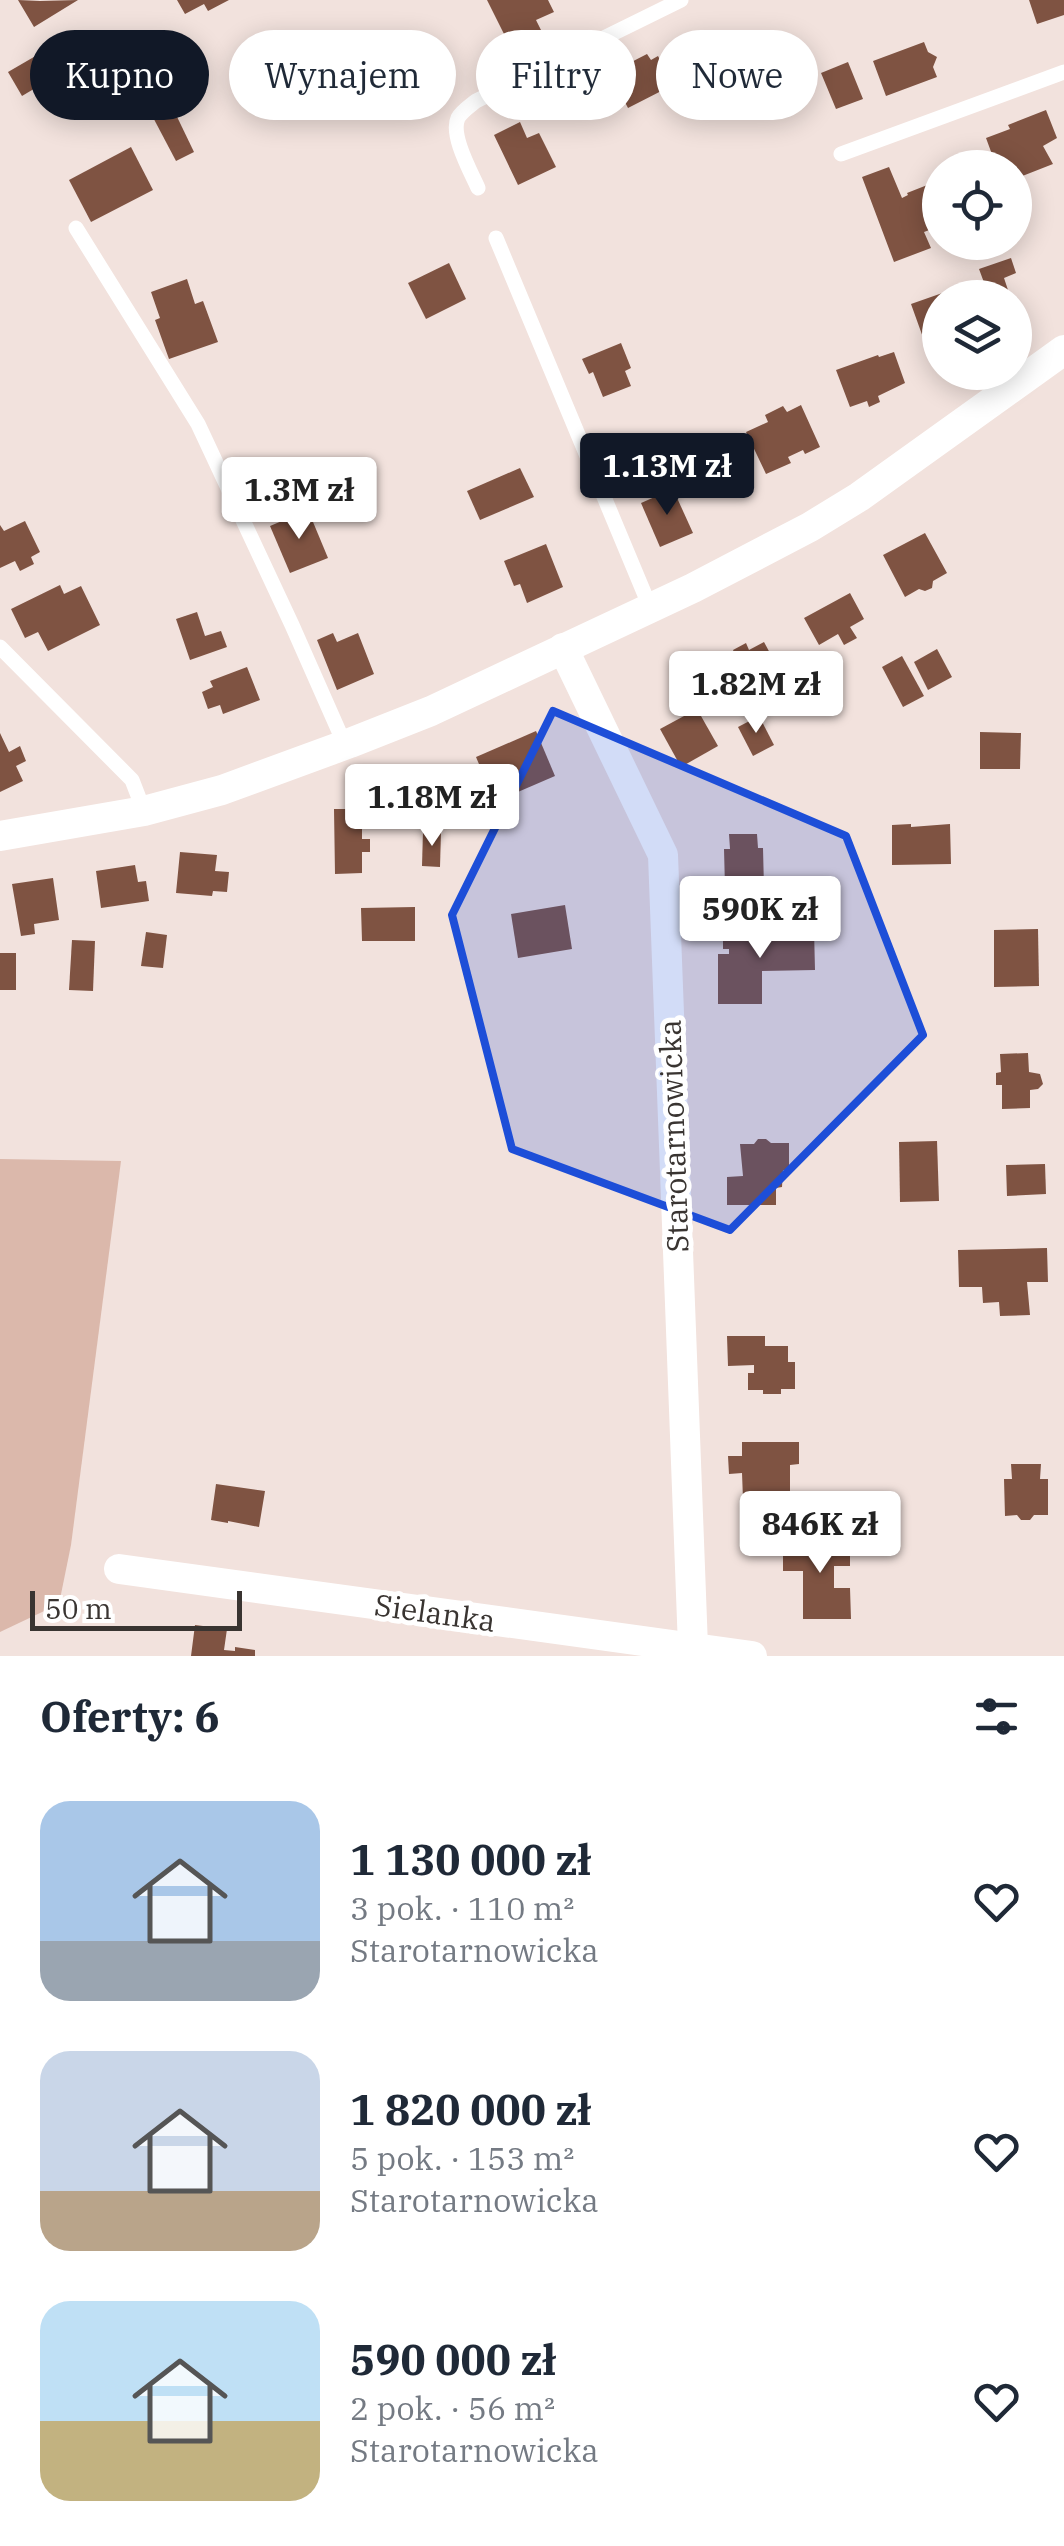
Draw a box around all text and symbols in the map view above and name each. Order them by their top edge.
chip: Kupno [30,30,209,120]
chip: Wynajem [229,30,456,120]
chip: Filtry [476,30,636,120]
chip: Nowe [656,30,818,120]
map controls [922,150,1032,390]
button: locate [922,150,1032,260]
button: layers [922,280,1032,390]
pin: 1.13M zł [564,433,770,518]
text: 1.13M zł [602,444,732,486]
pin: 1.3M zł [207,457,391,542]
text: 1.3M zł [244,468,354,510]
pin: 1.82M zł [653,651,859,736]
text: 1.82M zł [691,662,821,704]
pin: 1.18M zł [329,764,535,849]
text: 1.18M zł [367,775,497,817]
pin: 590K zł [668,876,852,961]
text: 590K zł [702,887,818,929]
street label: Starotarnowicka [649,1019,697,1253]
pin: 846K zł [728,1491,912,1576]
text: 846K zł [762,1502,878,1544]
street label: Sielanka [372,1584,498,1640]
scale bar [30,1586,242,1630]
text: 50 m [45,1590,112,1627]
text: Oferty: 6 [40,1689,220,1744]
icon: filters [969,1689,1024,1744]
text: 1 130 000 zł [350,1832,591,1887]
icon: home [120,1841,240,1961]
icon: heart [969,1874,1024,1929]
text: 3 pok. · 110 m² [350,1887,574,1929]
text: Starotarnowicka [350,1929,599,1971]
text: 1 820 000 zł [350,2082,591,2137]
icon: home [120,2091,240,2211]
icon: heart [969,2124,1024,2179]
text: 5 pok. · 153 m² [350,2137,574,2179]
text: Starotarnowicka [350,2179,599,2221]
text: 590 000 zł [350,2332,556,2387]
icon: home [120,2341,240,2461]
icon: heart [969,2374,1024,2429]
text: 2 pok. · 56 m² [350,2387,555,2429]
text: Starotarnowicka [350,2429,599,2471]

